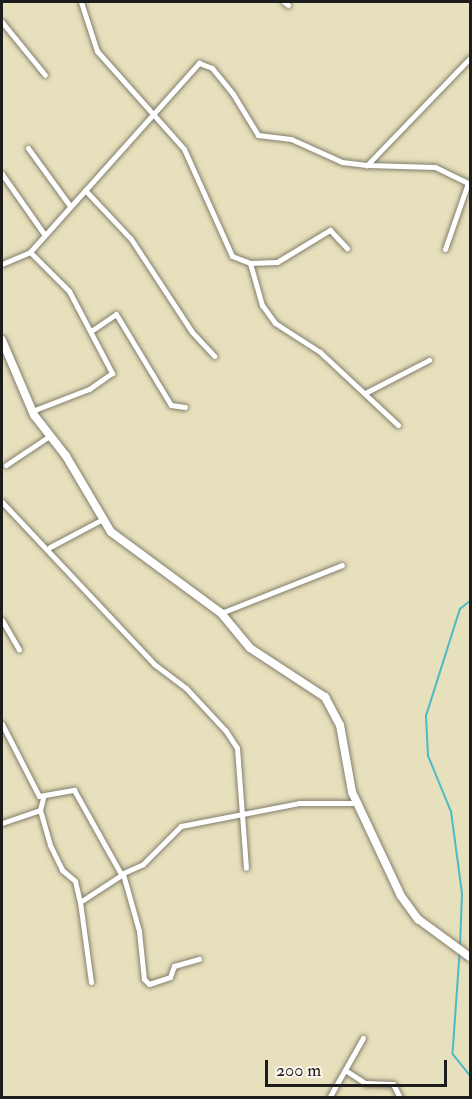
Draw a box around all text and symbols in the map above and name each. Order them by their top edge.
scale bar [268,1048,450,1086]
text: 200 m [276,1059,321,1082]

